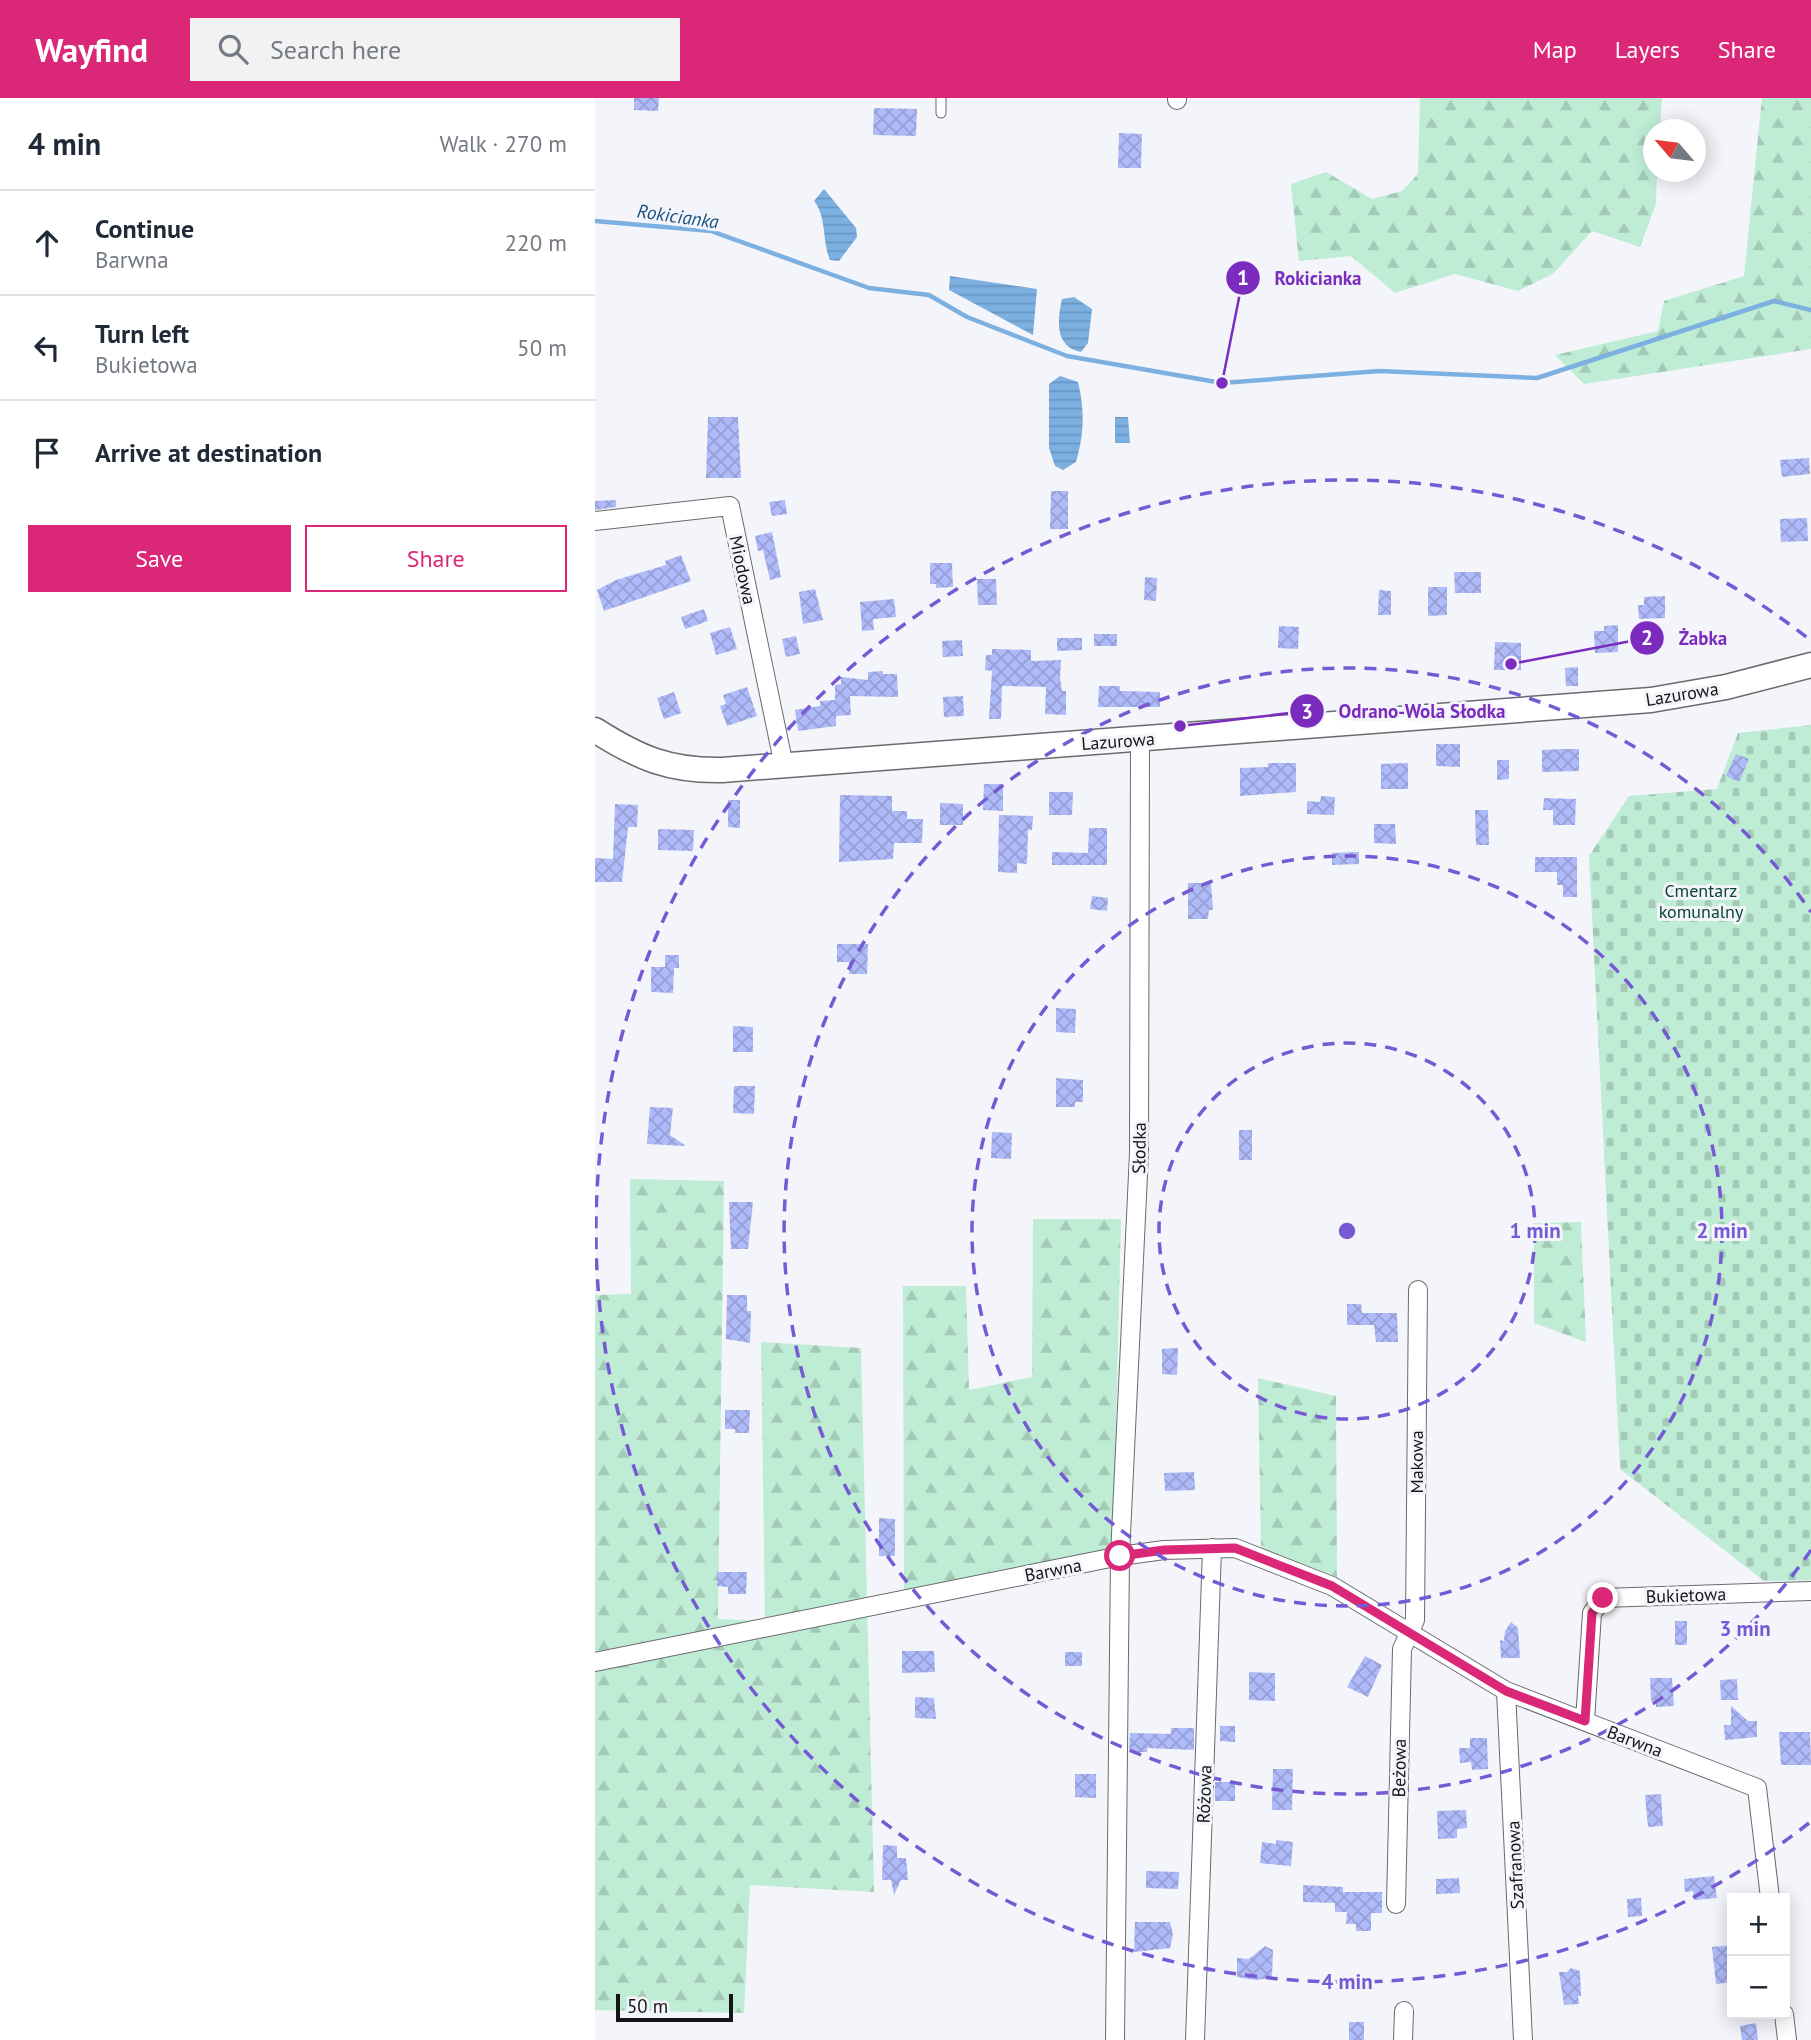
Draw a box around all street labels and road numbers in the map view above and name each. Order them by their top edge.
street label: Miodowa [724,533,762,607]
street label: Lazurowa [1644,677,1720,711]
street label: Lazurowa [1081,727,1155,755]
street label: Słodka [1127,1122,1151,1174]
street label: Makowa [1405,1430,1428,1494]
street label: Barwna [1023,1553,1083,1587]
street label: Bukietowa [1645,1582,1727,1608]
street label: Barwna [1604,1720,1666,1762]
street label: Beżowa [1387,1738,1411,1798]
street label: Różowa [1191,1764,1217,1824]
street label: Szafranowa [1501,1820,1529,1910]

